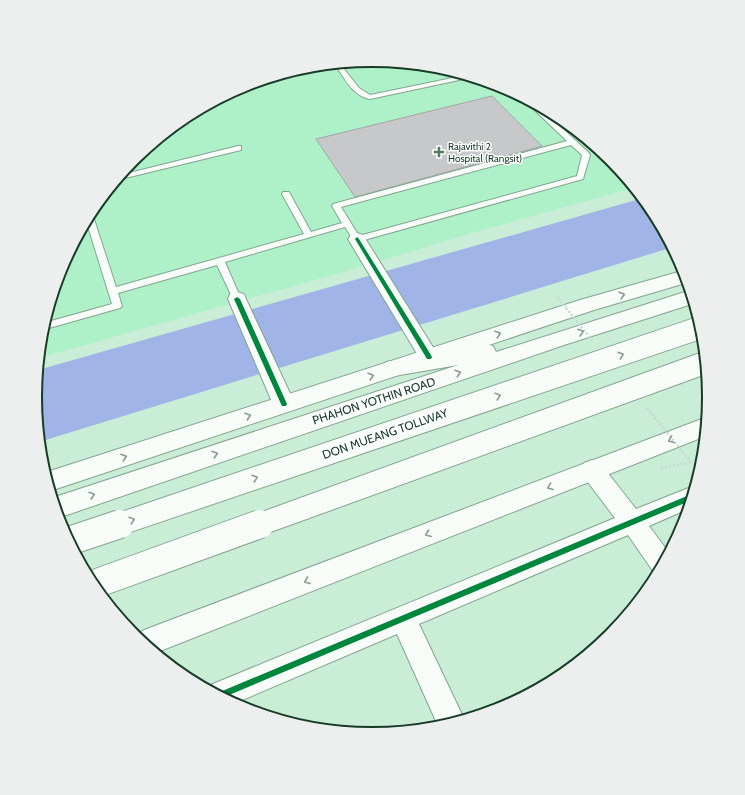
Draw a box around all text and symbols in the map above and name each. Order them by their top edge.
place label: Rajavithi 2 Hospital (Rangsit) [448,140,522,165]
marker: Rajavithi 2 Hospital (Rangsit) [433,146,445,158]
one-way arrow [618,291,625,300]
one-way arrow [578,328,585,337]
one-way arrow [494,330,501,339]
one-way arrow [617,351,624,359]
one-way arrow [454,369,461,378]
one-way arrow [367,372,374,381]
street label: PHAHON YOTHIN ROAD [310,373,438,428]
one-way arrow [494,392,501,401]
street label: DON MUEANG TOLLWAY [320,405,450,462]
one-way arrow [244,412,251,421]
one-way arrow [667,435,674,443]
one-way arrow [212,450,219,459]
one-way arrow [121,453,128,462]
one-way arrow [252,474,259,483]
one-way arrow [546,482,553,490]
one-way arrow [88,492,95,500]
one-way arrow [128,516,135,525]
one-way arrow [425,529,432,537]
one-way arrow [304,576,311,584]

